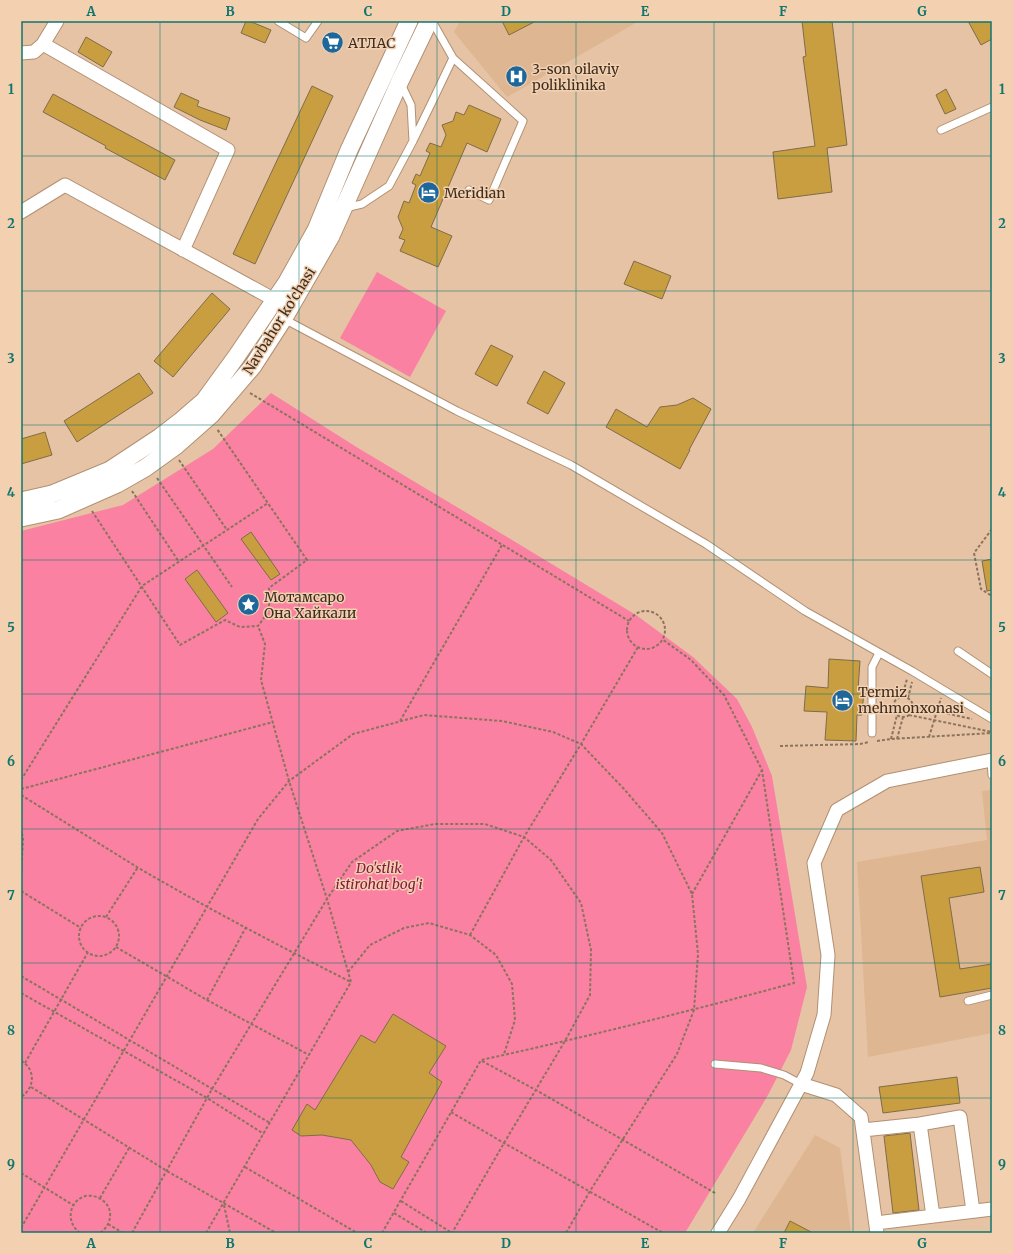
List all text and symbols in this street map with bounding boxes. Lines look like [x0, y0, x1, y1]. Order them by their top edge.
text: A [85, 3, 96, 20]
text: B [225, 3, 235, 20]
text: C [364, 3, 373, 20]
text: D [501, 3, 511, 20]
text: E [641, 3, 650, 20]
text: F [779, 3, 787, 20]
text: G [917, 3, 927, 20]
supermarket icon: АТЛАС [319, 30, 345, 56]
place label: АТЛАС [347, 34, 395, 52]
place label: 3-son oilaviy poliklinika [532, 60, 620, 94]
hospital icon: 3-son oilaviy poliklinika [503, 64, 529, 90]
text: 1 [8, 81, 14, 98]
text: 1 [999, 81, 1005, 98]
hotel icon: Meridian [416, 180, 442, 206]
place label: Meridian [444, 184, 506, 202]
text: 2 [7, 215, 15, 232]
text: 2 [998, 215, 1006, 232]
street label: Navbahor ko'chasi [239, 264, 319, 378]
text: 3 [7, 350, 15, 367]
text: 3 [998, 350, 1006, 367]
text: 4 [7, 484, 16, 501]
text: 4 [998, 484, 1007, 501]
place label: Мотамсаро Она Хайкали [264, 588, 357, 622]
place icon: Мотамсаро Она Хайкали [235, 592, 261, 618]
text: 5 [7, 619, 15, 636]
text: 5 [998, 619, 1006, 636]
place label: Termiz mehmonxonasi [858, 683, 964, 717]
hotel icon: Termiz mehmonxonasi [829, 687, 855, 713]
text: 6 [7, 753, 15, 770]
text: 6 [998, 753, 1006, 770]
park label: Do'stlik istirohat bog'i [335, 859, 423, 893]
text: 7 [7, 887, 15, 904]
text: 7 [998, 887, 1006, 904]
text: 8 [7, 1022, 15, 1039]
text: 8 [998, 1022, 1006, 1039]
text: 9 [7, 1156, 15, 1173]
text: 9 [998, 1156, 1006, 1173]
text: A [85, 1235, 96, 1252]
text: B [225, 1235, 235, 1252]
text: C [364, 1235, 373, 1252]
text: D [501, 1235, 511, 1252]
text: E [641, 1235, 650, 1252]
text: F [779, 1235, 787, 1252]
text: G [917, 1235, 927, 1252]

